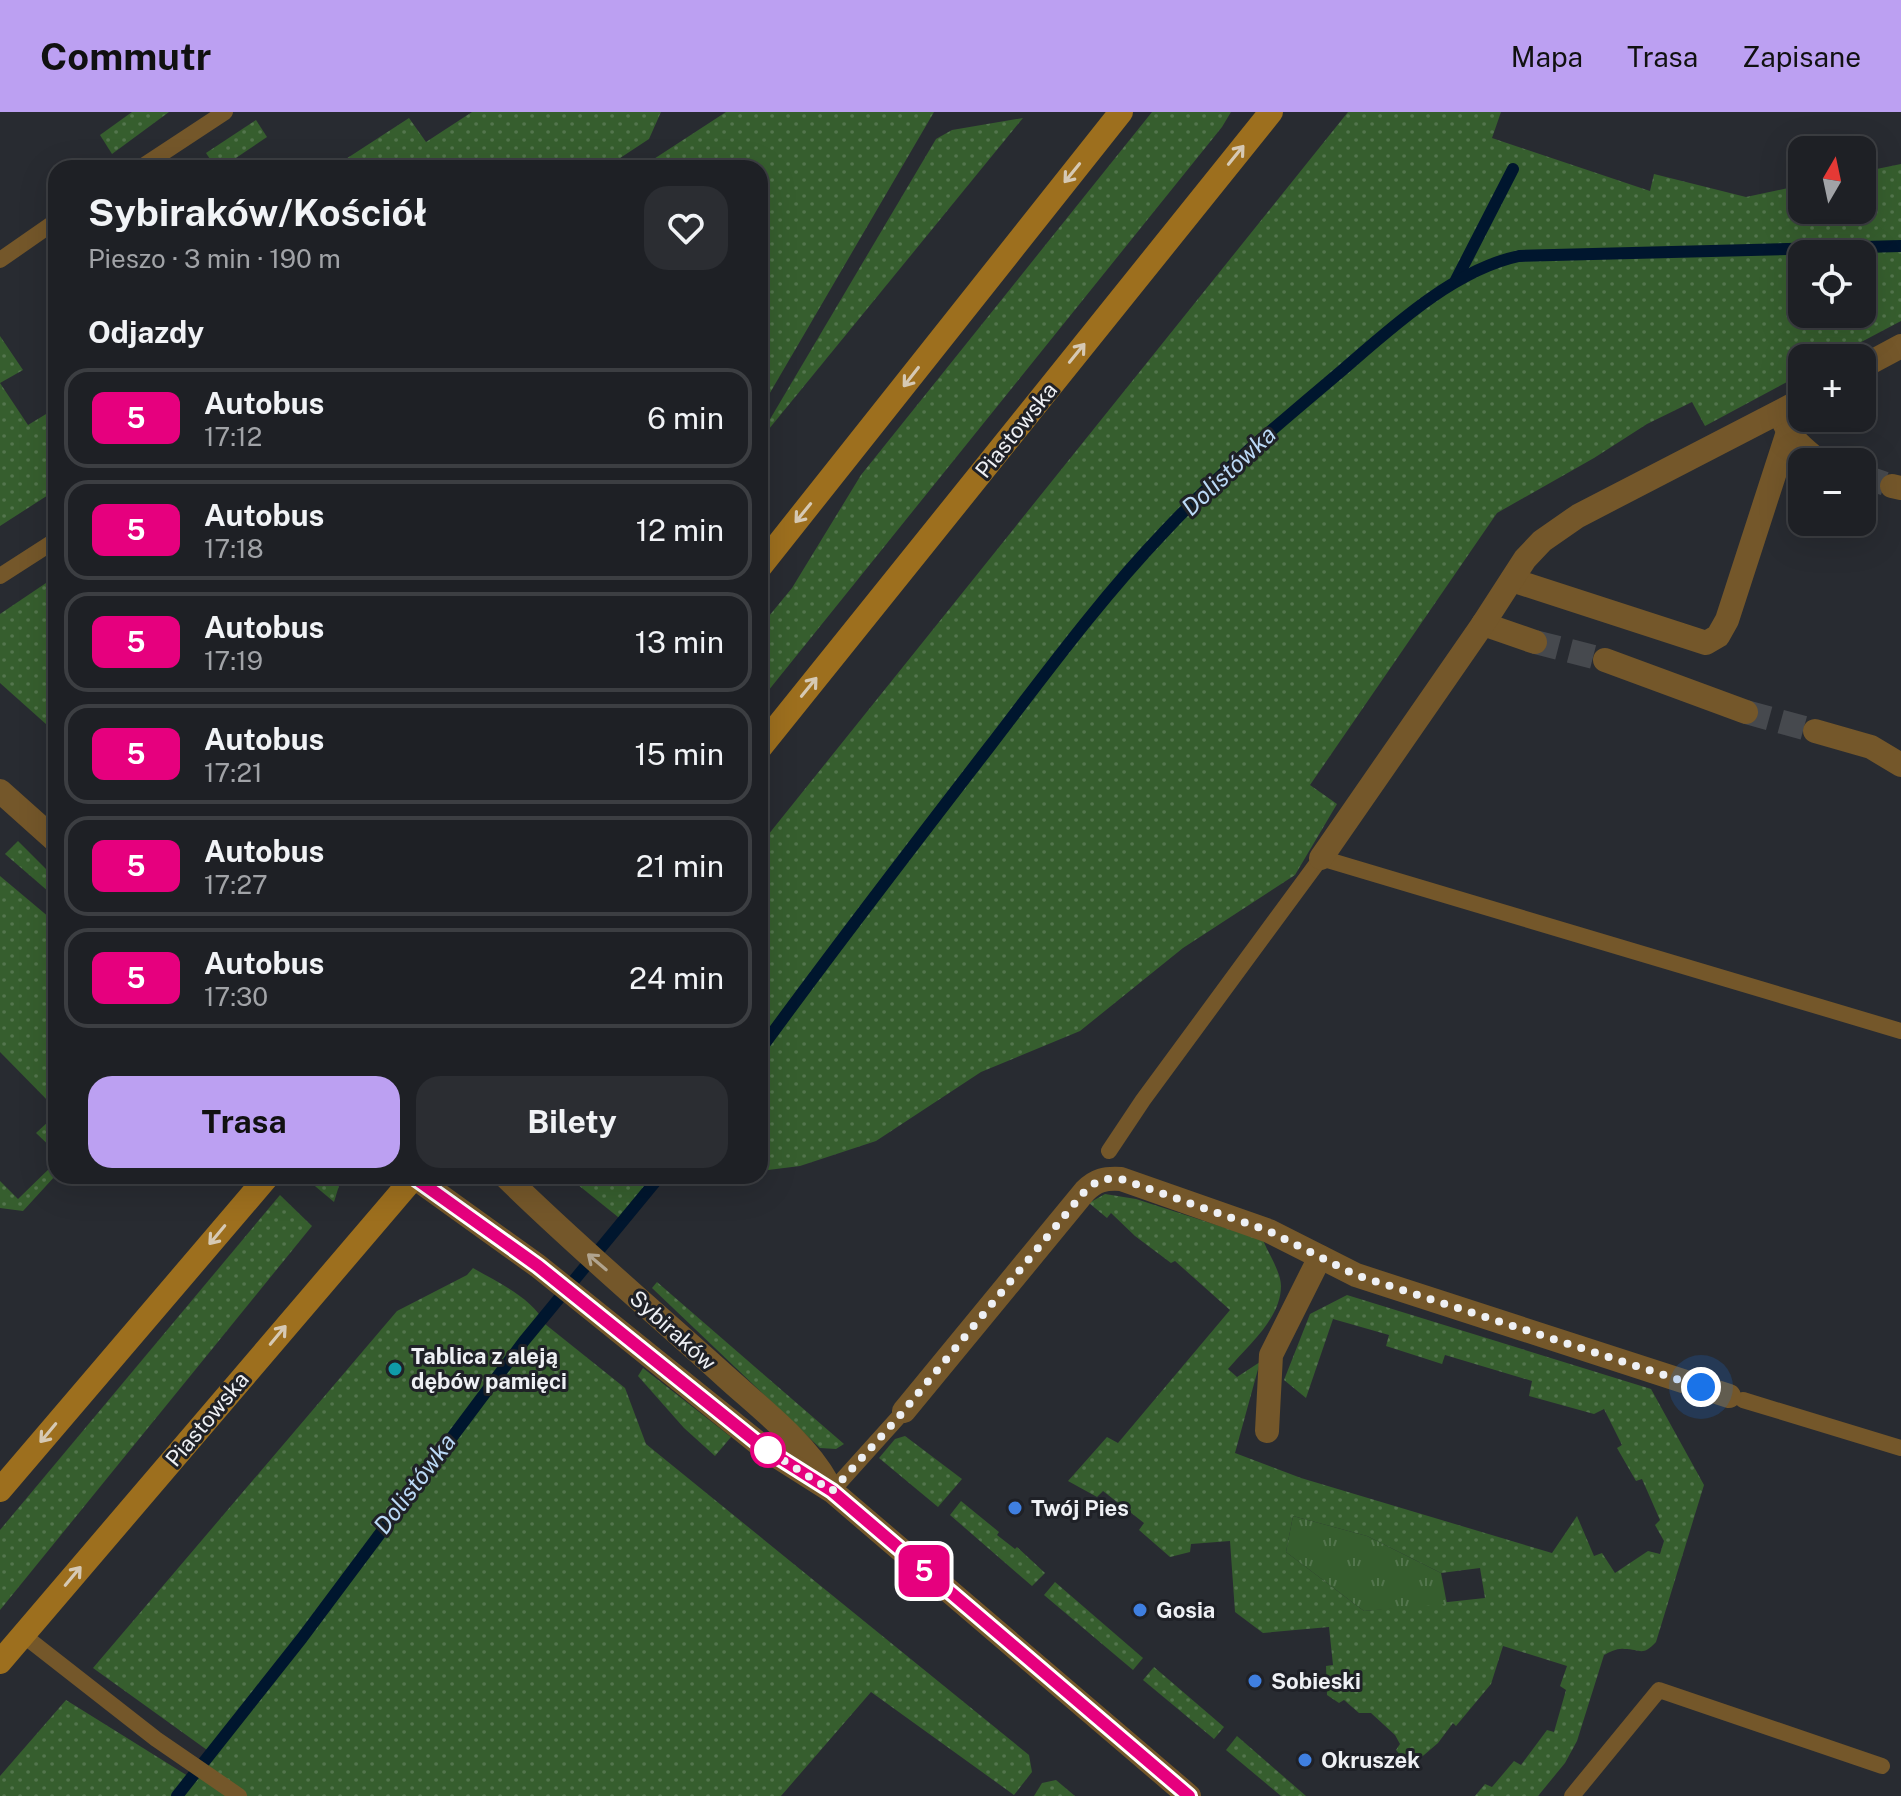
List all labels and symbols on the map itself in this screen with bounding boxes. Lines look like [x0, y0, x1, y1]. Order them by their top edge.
north arrow [1788, 136, 1876, 224]
one-way arrow [1228, 145, 1245, 166]
one-way arrow [1064, 162, 1081, 183]
one-way arrow [1068, 343, 1086, 364]
one-way arrow [902, 366, 920, 387]
street label: Piastowska [970, 377, 1062, 483]
water label: Dolistówka [1176, 420, 1281, 521]
one-way arrow [794, 502, 812, 523]
one-way arrow [800, 677, 818, 698]
one-way arrow [208, 1225, 226, 1245]
one-way arrow [587, 1253, 608, 1271]
street label: Sybiraków [625, 1285, 721, 1375]
one-way arrow [269, 1326, 287, 1346]
place label: Tablica z aleją dębów pamięci [411, 1343, 567, 1394]
marker: Tablica z aleją dębów pamięci [386, 1360, 404, 1378]
street label: Piastowska [160, 1367, 254, 1471]
your location [1681, 1367, 1721, 1407]
one-way arrow [39, 1422, 57, 1443]
water label: Dolistówka [367, 1428, 461, 1539]
unlabelled marker [751, 1433, 785, 1467]
place label: Twój Pies [1031, 1495, 1129, 1521]
marker: Twój Pies [1006, 1499, 1024, 1517]
line badge: 5 [898, 1545, 950, 1597]
one-way arrow [64, 1566, 82, 1586]
place label: Gosia [1156, 1597, 1215, 1623]
marker: Gosia [1131, 1601, 1149, 1619]
place label: Sobieski [1271, 1668, 1361, 1694]
marker: Sobieski [1246, 1672, 1264, 1690]
place label: Okruszek [1321, 1747, 1420, 1773]
marker: Okruszek [1296, 1751, 1314, 1769]

